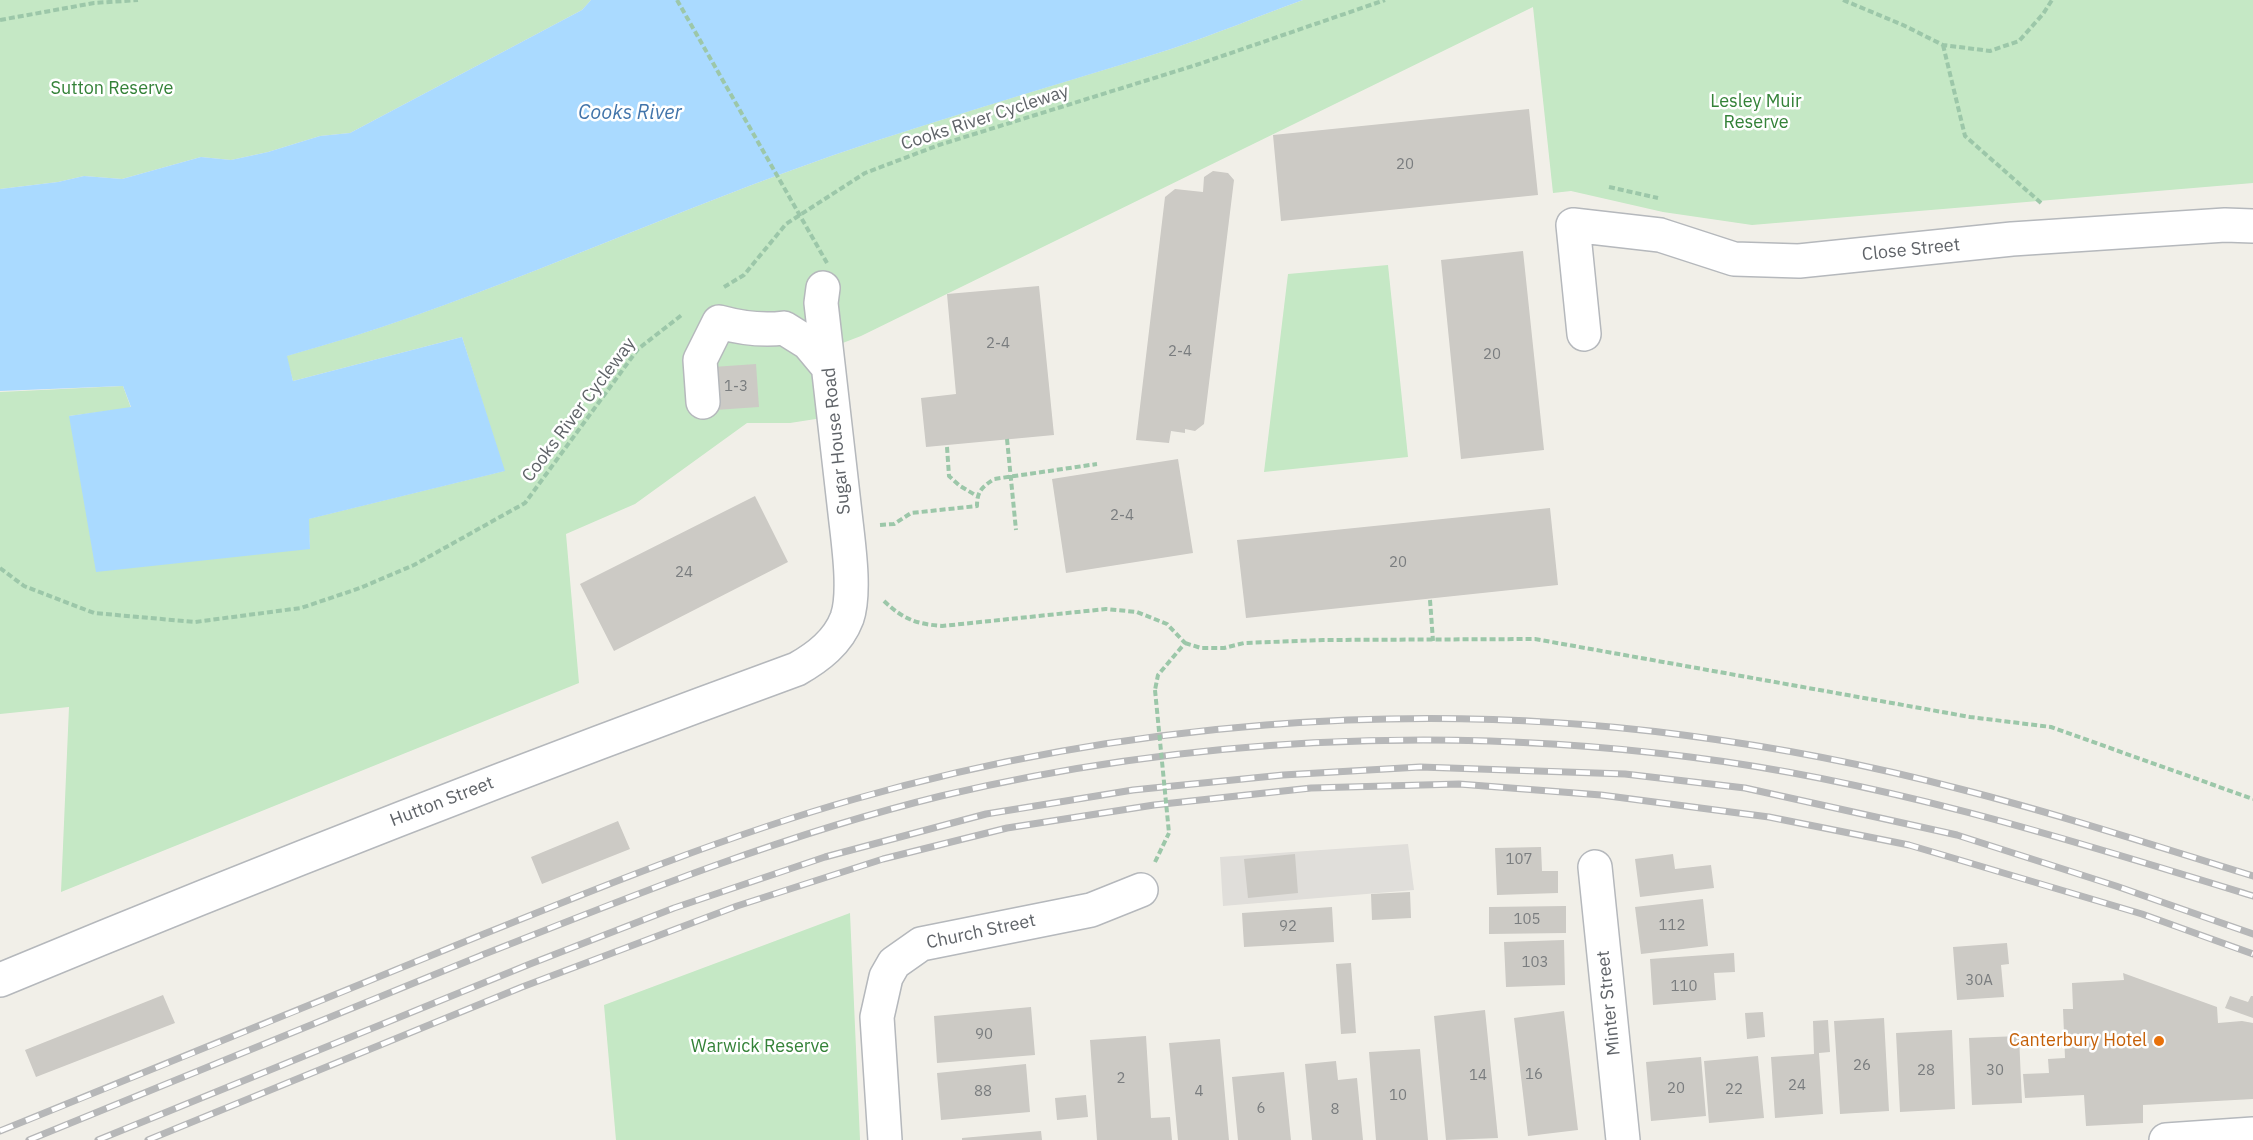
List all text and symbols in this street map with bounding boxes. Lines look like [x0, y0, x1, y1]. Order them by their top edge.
park label: Sutton Reserve [51, 78, 173, 100]
street label: Cooks River Cycleway [898, 81, 1072, 155]
park label: Lesley Muir Reserve [1710, 91, 1802, 134]
water label: Cooks River [578, 101, 682, 125]
house number: 20 [1396, 156, 1414, 174]
street label: Close Street [1861, 234, 1961, 266]
street label: Cooks River Cycleway [518, 334, 640, 486]
house number: 2-4 [986, 335, 1010, 353]
house number: 2-4 [1168, 343, 1192, 361]
house number: 20 [1483, 346, 1501, 364]
street label: Sugar House Road [819, 366, 855, 516]
house number: 1-3 [724, 378, 748, 396]
house number: 2-4 [1110, 507, 1134, 525]
house number: 20 [1389, 554, 1407, 572]
house number: 24 [675, 564, 693, 582]
street label: Hutton Street [387, 772, 497, 832]
house number: 107 [1506, 851, 1532, 869]
street label: Church Street [924, 910, 1038, 954]
house number: 105 [1514, 911, 1540, 929]
house number: 112 [1659, 917, 1685, 935]
house number: 92 [1279, 918, 1297, 936]
street label: Minter Street [1593, 949, 1625, 1057]
house number: 103 [1522, 954, 1548, 972]
house number: 30A [1965, 972, 1993, 990]
house number: 110 [1671, 978, 1697, 996]
house number: 90 [975, 1026, 993, 1044]
place label: Canterbury Hotel [2009, 1030, 2147, 1052]
marker: Canterbury Hotel [2152, 1034, 2166, 1048]
park label: Warwick Reserve [691, 1036, 829, 1058]
house number: 26 [1853, 1057, 1871, 1075]
house number: 28 [1917, 1062, 1935, 1080]
house number: 30 [1986, 1062, 2004, 1080]
house number: 16 [1525, 1066, 1543, 1084]
house number: 14 [1469, 1067, 1487, 1085]
house number: 2 [1117, 1070, 1125, 1088]
house number: 24 [1788, 1077, 1806, 1095]
house number: 20 [1667, 1080, 1685, 1098]
house number: 22 [1725, 1081, 1743, 1099]
house number: 88 [974, 1083, 992, 1101]
house number: 4 [1195, 1083, 1203, 1101]
house number: 10 [1389, 1087, 1407, 1105]
house number: 6 [1257, 1100, 1265, 1118]
house number: 8 [1331, 1101, 1339, 1119]

